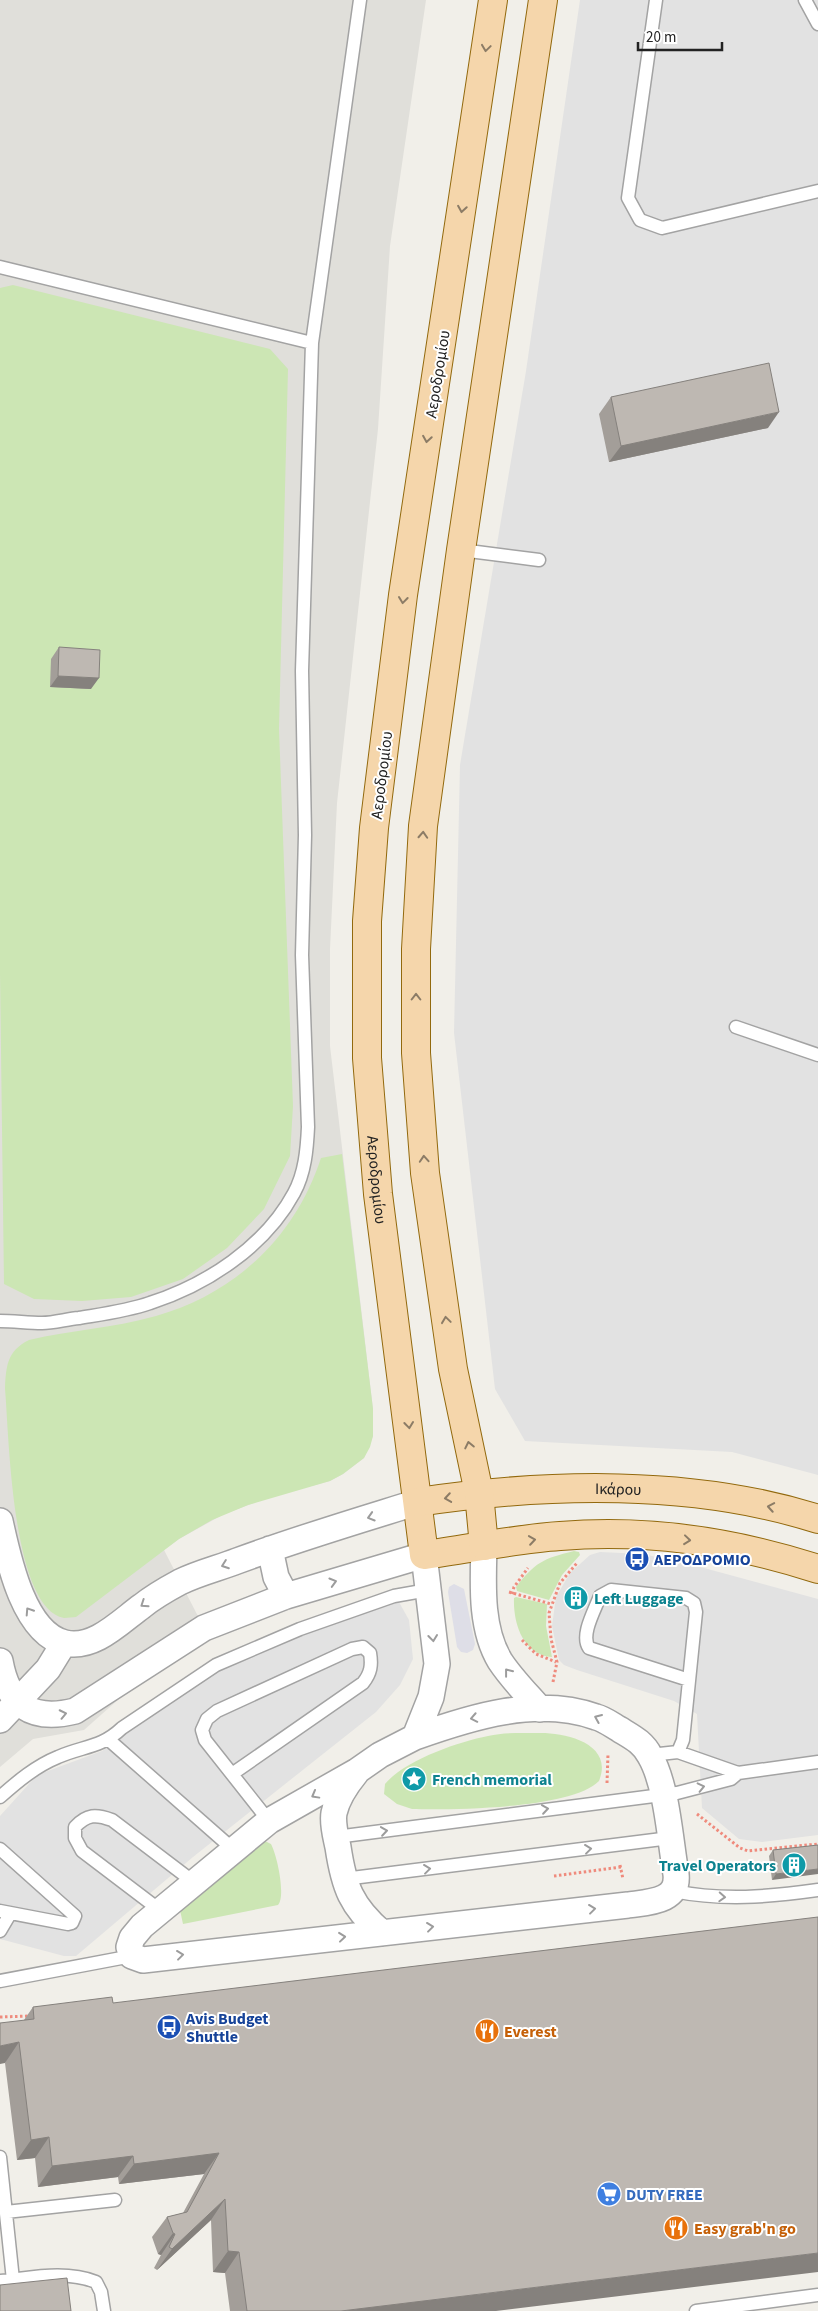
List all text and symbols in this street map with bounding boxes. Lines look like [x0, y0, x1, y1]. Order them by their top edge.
scale bar [638, 20, 722, 52]
text: 20 m [646, 27, 676, 48]
one-way arrow [481, 45, 492, 53]
one-way arrow [457, 205, 468, 213]
street label: Αεροδρομίου [420, 329, 456, 420]
one-way arrow [422, 435, 433, 443]
one-way arrow [398, 596, 409, 604]
street label: Αεροδρομίου [366, 730, 398, 820]
one-way arrow [417, 830, 428, 838]
one-way arrow [411, 993, 421, 1000]
street label: Αεροδρομίου [361, 1135, 392, 1225]
one-way arrow [419, 1155, 430, 1163]
one-way arrow [441, 1316, 451, 1325]
one-way arrow [403, 1421, 414, 1429]
one-way arrow [464, 1441, 474, 1450]
street label: Ικάρου [595, 1478, 642, 1501]
one-way arrow [444, 1492, 453, 1502]
one-way arrow [766, 1502, 775, 1513]
one-way arrow [368, 1511, 376, 1521]
one-way arrow [684, 1534, 692, 1545]
one-way arrow [528, 1535, 536, 1545]
bus stop icon: ΑΕΡΟΔΡΟΜΙΟ [624, 1546, 650, 1572]
place label: ΑΕΡΟΔΡΟΜΙΟ [653, 1549, 751, 1571]
one-way arrow [221, 1559, 230, 1569]
one-way arrow [329, 1577, 337, 1587]
building icon: Left Luggage [563, 1585, 589, 1611]
place label: Left Luggage [594, 1588, 683, 1610]
one-way arrow [141, 1598, 150, 1608]
one-way arrow [26, 1607, 35, 1616]
one-way arrow [427, 1634, 438, 1642]
one-way arrow [506, 1669, 514, 1678]
one-way arrow [58, 1709, 67, 1720]
one-way arrow [470, 1712, 479, 1723]
one-way arrow [594, 1714, 603, 1725]
place icon: French memorial [401, 1766, 427, 1792]
place label: French memorial [432, 1769, 552, 1791]
one-way arrow [697, 1782, 706, 1793]
one-way arrow [311, 1789, 320, 1799]
one-way arrow [541, 1804, 549, 1815]
one-way arrow [380, 1826, 388, 1837]
one-way arrow [584, 1844, 592, 1855]
building icon: Travel Operators [781, 1852, 807, 1878]
place label: Travel Operators [659, 1855, 776, 1877]
one-way arrow [423, 1864, 431, 1875]
one-way arrow [718, 1891, 726, 1902]
one-way arrow [588, 1904, 596, 1915]
one-way arrow [426, 1922, 434, 1933]
one-way arrow [338, 1932, 346, 1943]
one-way arrow [176, 1950, 184, 1961]
place label: Avis Budget Shuttle [185, 2008, 268, 2048]
bus stop icon: Avis Budget Shuttle [156, 2014, 182, 2040]
restaurant icon: Everest [474, 2018, 500, 2044]
place label: Everest [504, 2021, 557, 2043]
supermarket icon: DUTY FREE [596, 2181, 622, 2207]
place label: DUTY FREE [626, 2184, 703, 2206]
restaurant icon: Easy grab'n go [663, 2215, 689, 2241]
place label: Easy grab'n go [694, 2218, 796, 2240]

